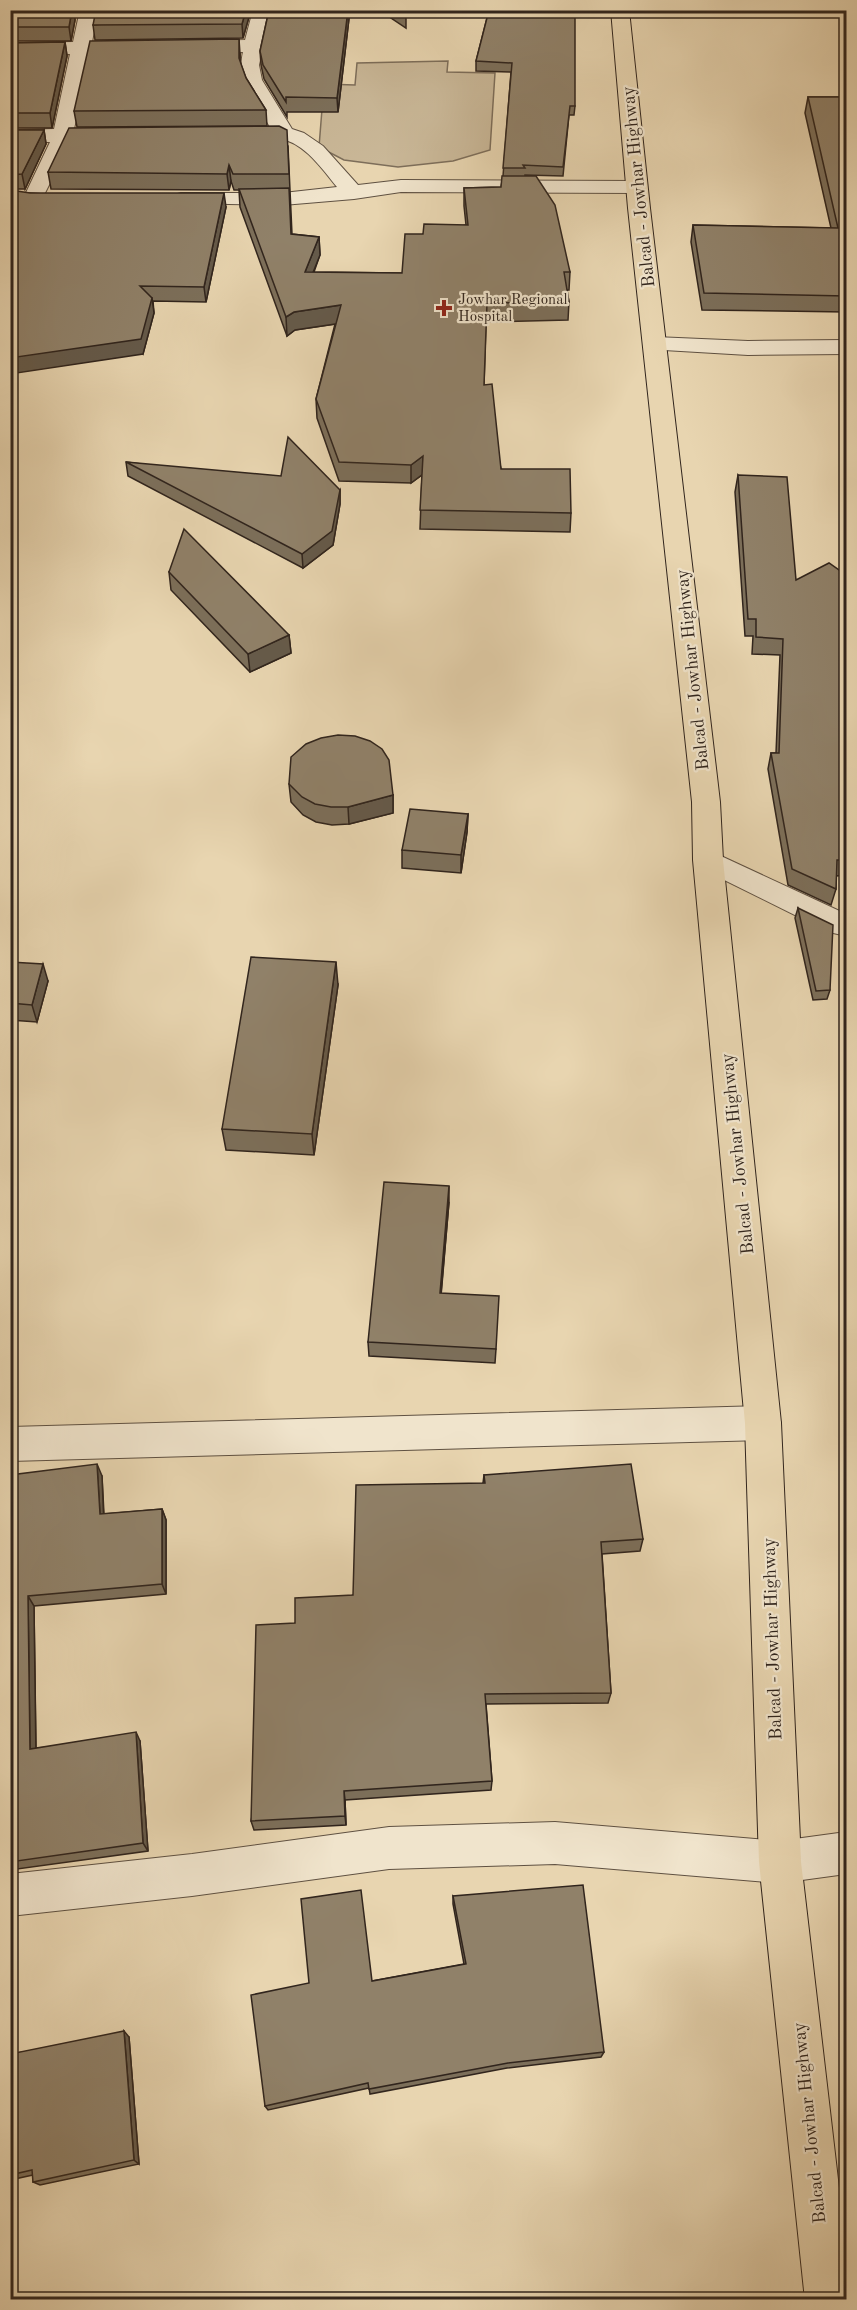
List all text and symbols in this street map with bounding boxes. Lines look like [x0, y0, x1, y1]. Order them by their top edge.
street label: Balcad - Jowhar Highway [619, 85, 659, 289]
place label: Jowhar Regional Hospital [458, 293, 568, 325]
marker: Jowhar Regional Hospital [435, 299, 453, 317]
street label: Balcad - Jowhar Highway [673, 568, 713, 772]
street label: Balcad - Jowhar Highway [718, 1052, 758, 1256]
street label: Balcad - Jowhar Highway [760, 1537, 786, 1741]
street label: Balcad - Jowhar Highway [790, 2021, 830, 2225]

